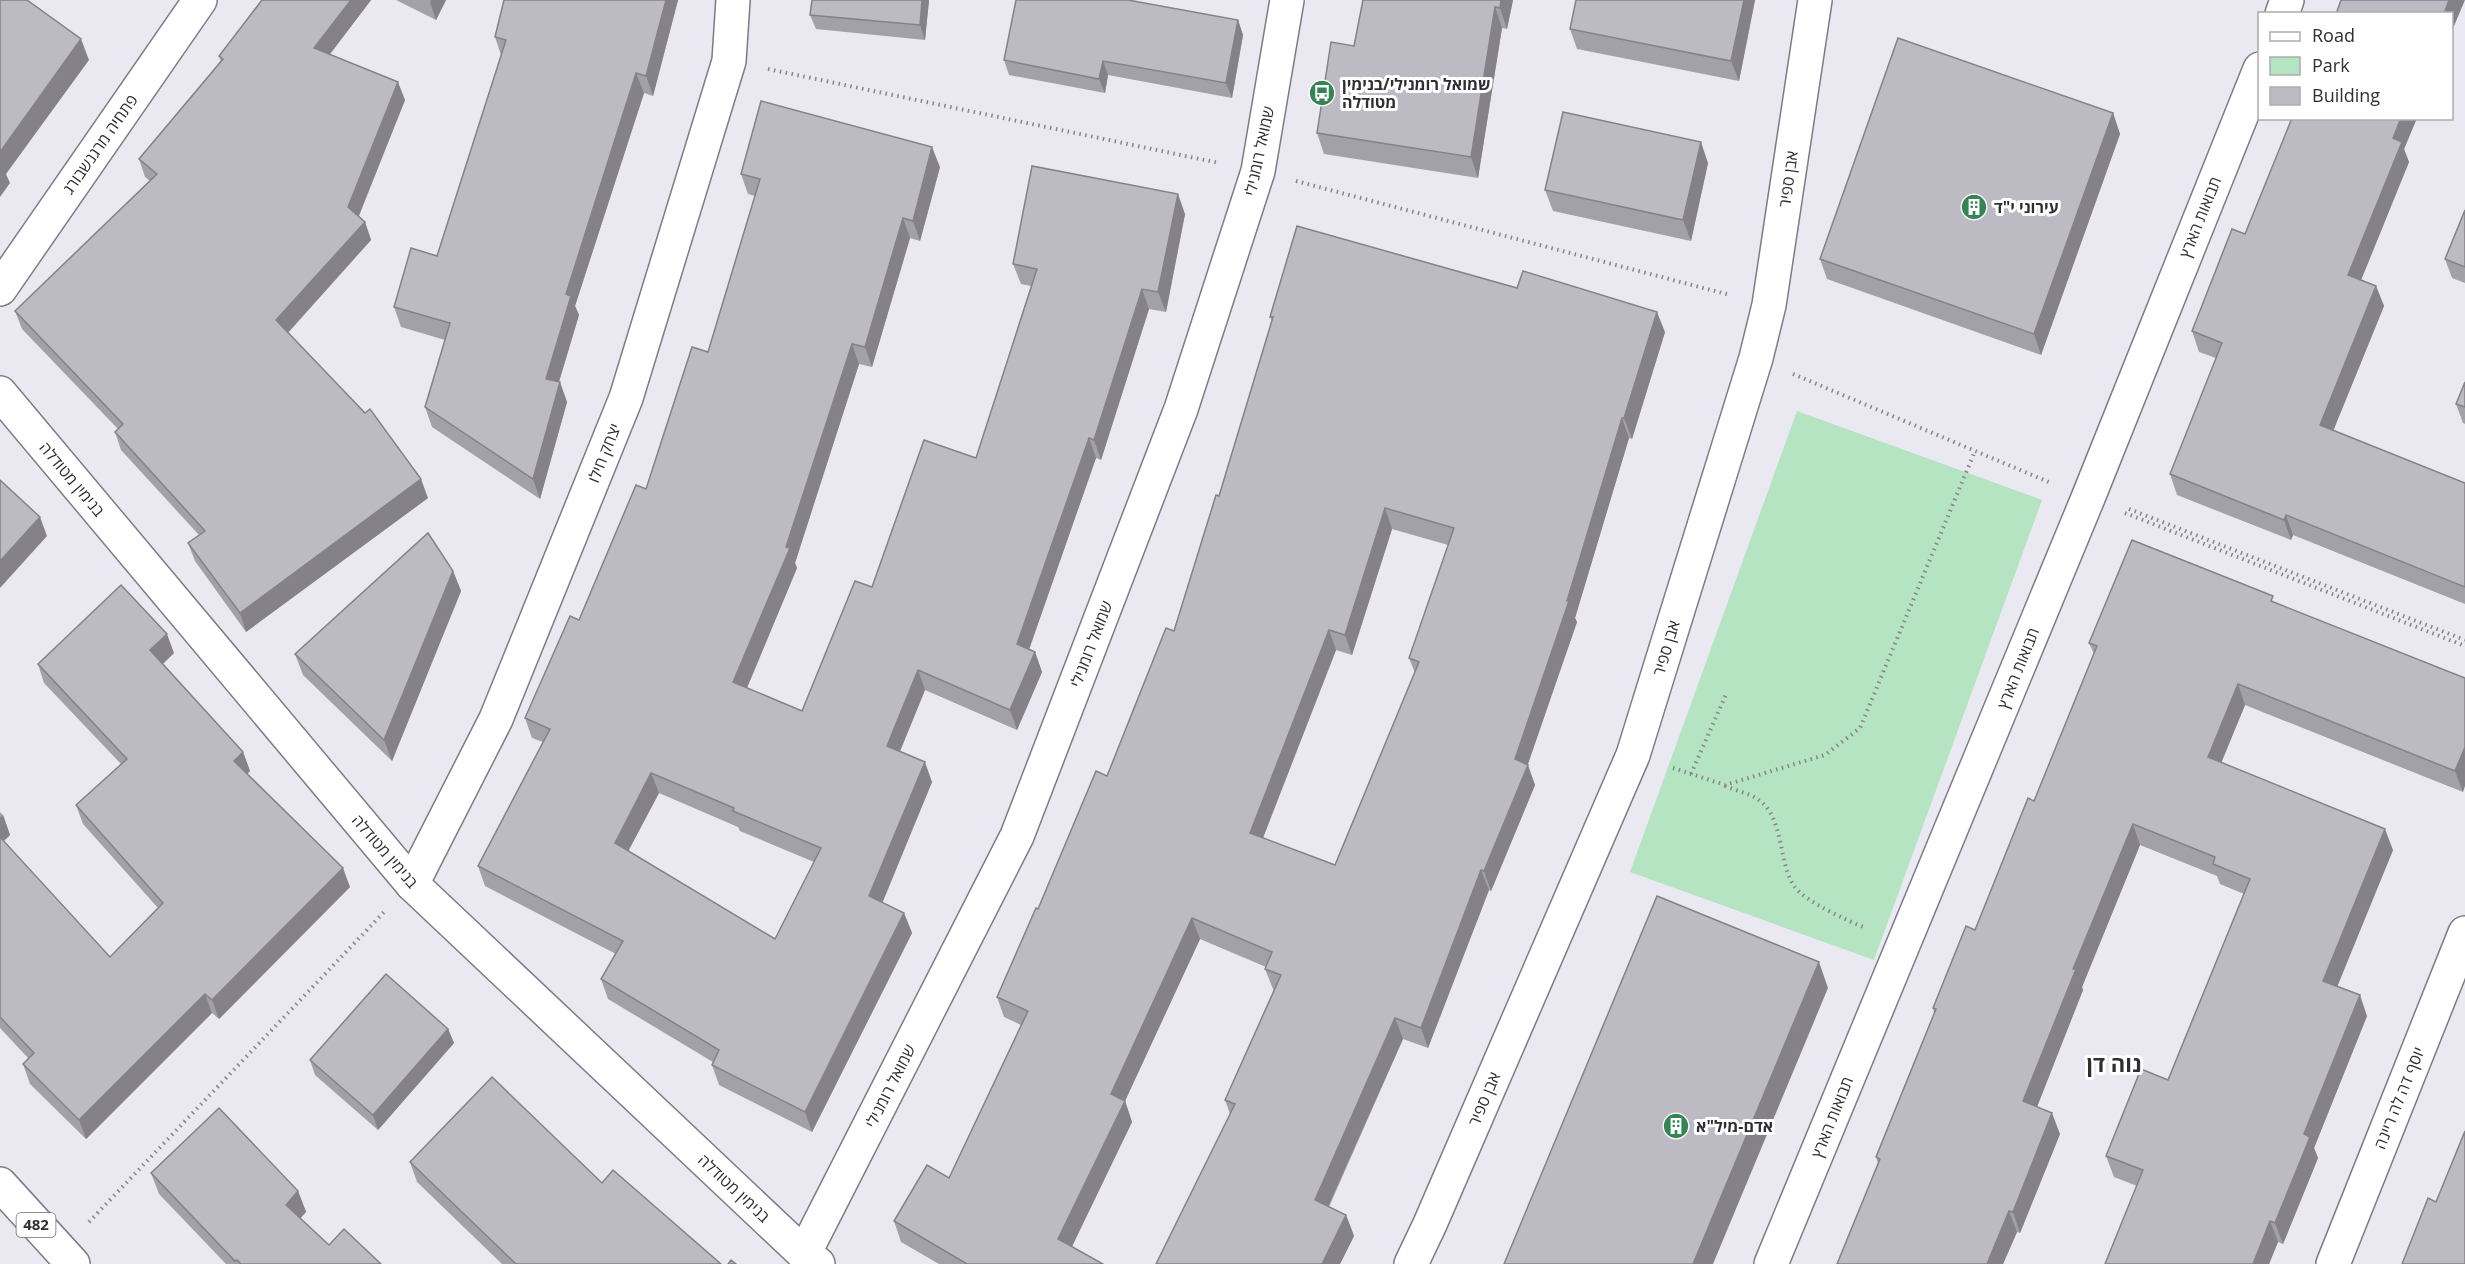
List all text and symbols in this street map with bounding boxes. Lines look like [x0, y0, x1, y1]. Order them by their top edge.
legend [2258, 12, 2453, 120]
text: Road [2312, 23, 2355, 47]
text: Park [2312, 53, 2350, 77]
place label: שמואל רומנילי/בנימין מטודלה [1342, 73, 1491, 113]
bus stop icon: שמואל רומנילי/בנימין מטודלה [1307, 78, 1337, 108]
text: Building [2312, 83, 2380, 107]
street label: פתחיה מרגנשבורג [57, 90, 143, 198]
street label: שמואל רומנילי [1239, 104, 1279, 198]
street label: אבן ספיר [1773, 149, 1803, 209]
street label: תבואות הארץ [2174, 173, 2226, 261]
building icon: עירוני י"ד [1959, 192, 1989, 222]
place label: עירוני י"ד [1994, 196, 2059, 218]
street label: יצחק חילו [582, 420, 626, 486]
street label: בנימין מטודלה [34, 437, 110, 521]
street label: שמואל רומנילי [1064, 598, 1118, 690]
street label: אבן ספיר [1647, 618, 1685, 678]
street label: תבואות הארץ [1992, 624, 2044, 712]
street label: בנימין מטודלה [347, 809, 424, 893]
street label: שמואל רומנילי [860, 1041, 920, 1131]
street label: יוסף דה לה ריינה [2369, 1044, 2429, 1152]
district label: נוה דן [2087, 1048, 2141, 1078]
street label: אבן ספיר [1463, 1069, 1505, 1129]
street label: תבואות הארץ [1806, 1073, 1858, 1161]
building icon: אדם-מיל"א [1661, 1111, 1691, 1141]
place label: אדם-מיל"א [1696, 1115, 1773, 1137]
street label: בנימין מטודלה [693, 1149, 775, 1227]
road number: 482 [16, 1213, 56, 1237]

